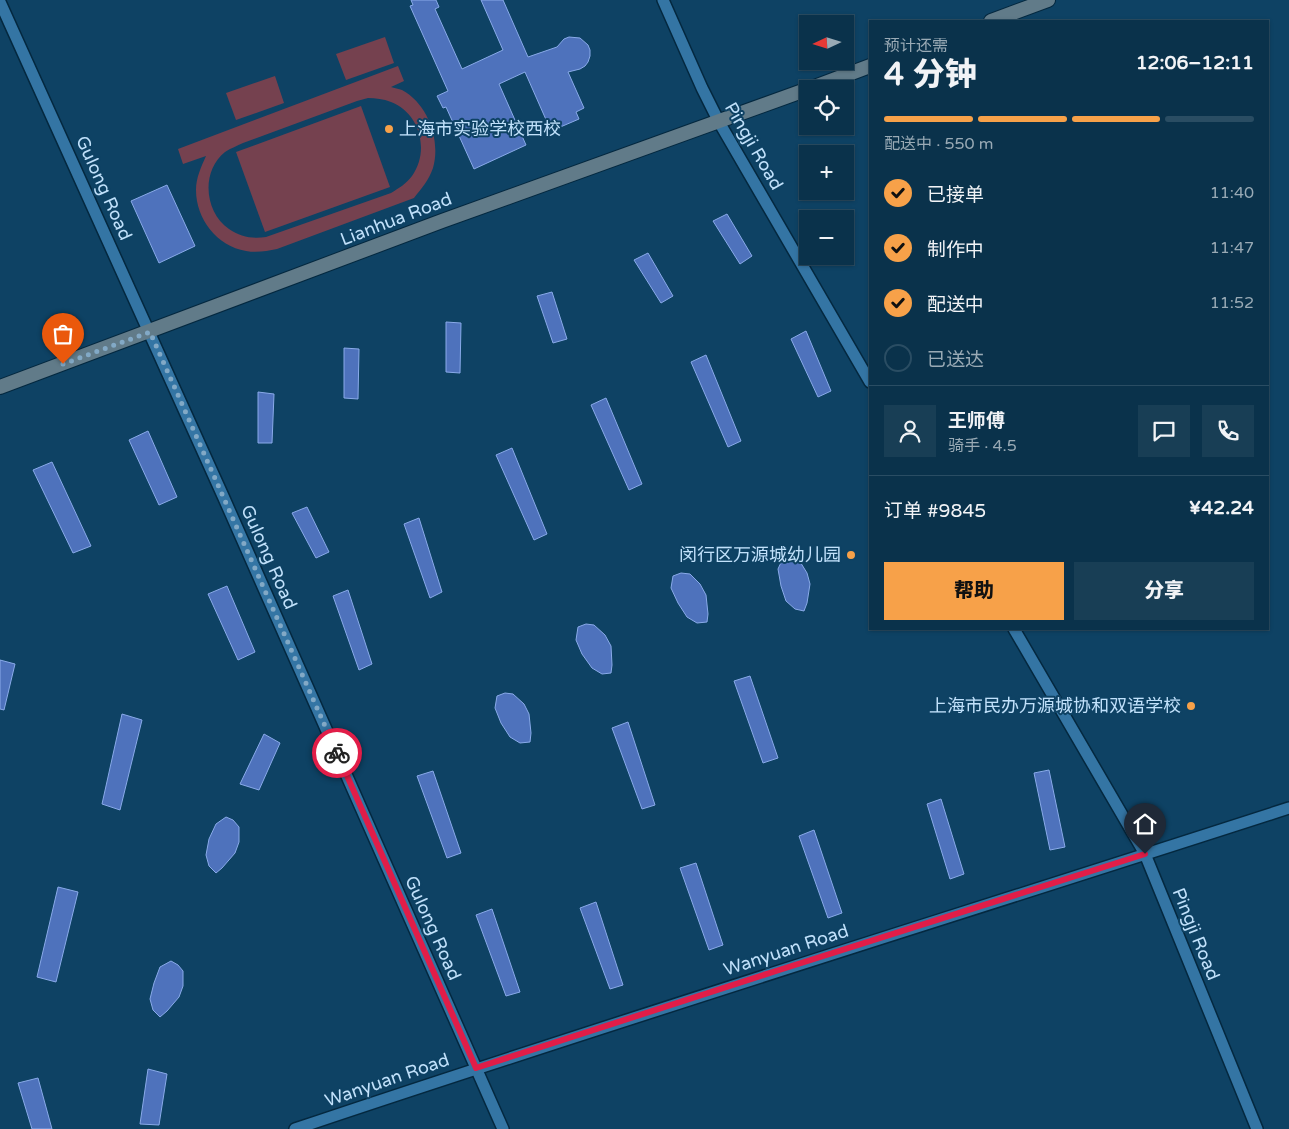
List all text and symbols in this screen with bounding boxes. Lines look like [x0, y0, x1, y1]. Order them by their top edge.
north arrow [799, 15, 854, 70]
map controls [799, 15, 854, 265]
text: 预计还需 [884, 36, 948, 56]
text: 12:06–12:11 [1136, 52, 1254, 74]
text: 4 分钟 [884, 56, 976, 94]
button: locate [799, 80, 854, 135]
street label: Pingji Road [720, 98, 788, 194]
place label: 上海市实验学校西校 [399, 118, 561, 140]
marker: 上海市实验学校西校 [383, 123, 395, 135]
street label: Gulong Road [71, 132, 137, 244]
text: 配送中 · 550 m [884, 134, 993, 154]
button: + [799, 145, 854, 200]
icon: check [884, 179, 912, 207]
text: 11:40 [1210, 183, 1254, 203]
text: 已接单 [927, 184, 984, 206]
street label: Lianhua Road [337, 188, 455, 250]
button: − [799, 210, 854, 265]
icon: check [884, 234, 912, 262]
text: 11:47 [1210, 238, 1254, 258]
text: 制作中 [927, 239, 984, 261]
icon: check [884, 289, 912, 317]
text: 11:52 [1210, 293, 1254, 313]
text: 配送中 [927, 294, 984, 316]
pin [42, 313, 84, 364]
icon: bag [49, 320, 77, 348]
text: 已送达 [927, 349, 984, 371]
button: person [884, 405, 936, 457]
button: chat [1138, 405, 1190, 457]
button: phone [1202, 405, 1254, 457]
text: 王师傅 [948, 410, 1005, 432]
text: 骑手 · 4.5 [948, 436, 1017, 456]
text: ¥42.24 [1189, 497, 1254, 519]
text: 订单 #9845 [884, 500, 986, 522]
street label: Gulong Road [236, 501, 302, 613]
place label: 闵行区万源城幼儿园 [679, 544, 841, 566]
marker: 闵行区万源城幼儿园 [845, 549, 857, 561]
button: 帮助 [884, 562, 1064, 620]
button: 分享 [1074, 562, 1254, 620]
place label: 上海市民办万源城协和双语学校 [929, 695, 1181, 717]
marker: 上海市民办万源城协和双语学校 [1185, 700, 1197, 712]
courier [312, 728, 362, 778]
icon: bike [323, 739, 351, 767]
pin [1124, 803, 1166, 854]
icon: home [1131, 810, 1159, 838]
street label: Gulong Road [400, 872, 466, 984]
street label: Pingji Road [1167, 885, 1225, 983]
street label: Wanyuan Road [721, 919, 851, 981]
street label: Wanyuan Road [322, 1048, 452, 1112]

